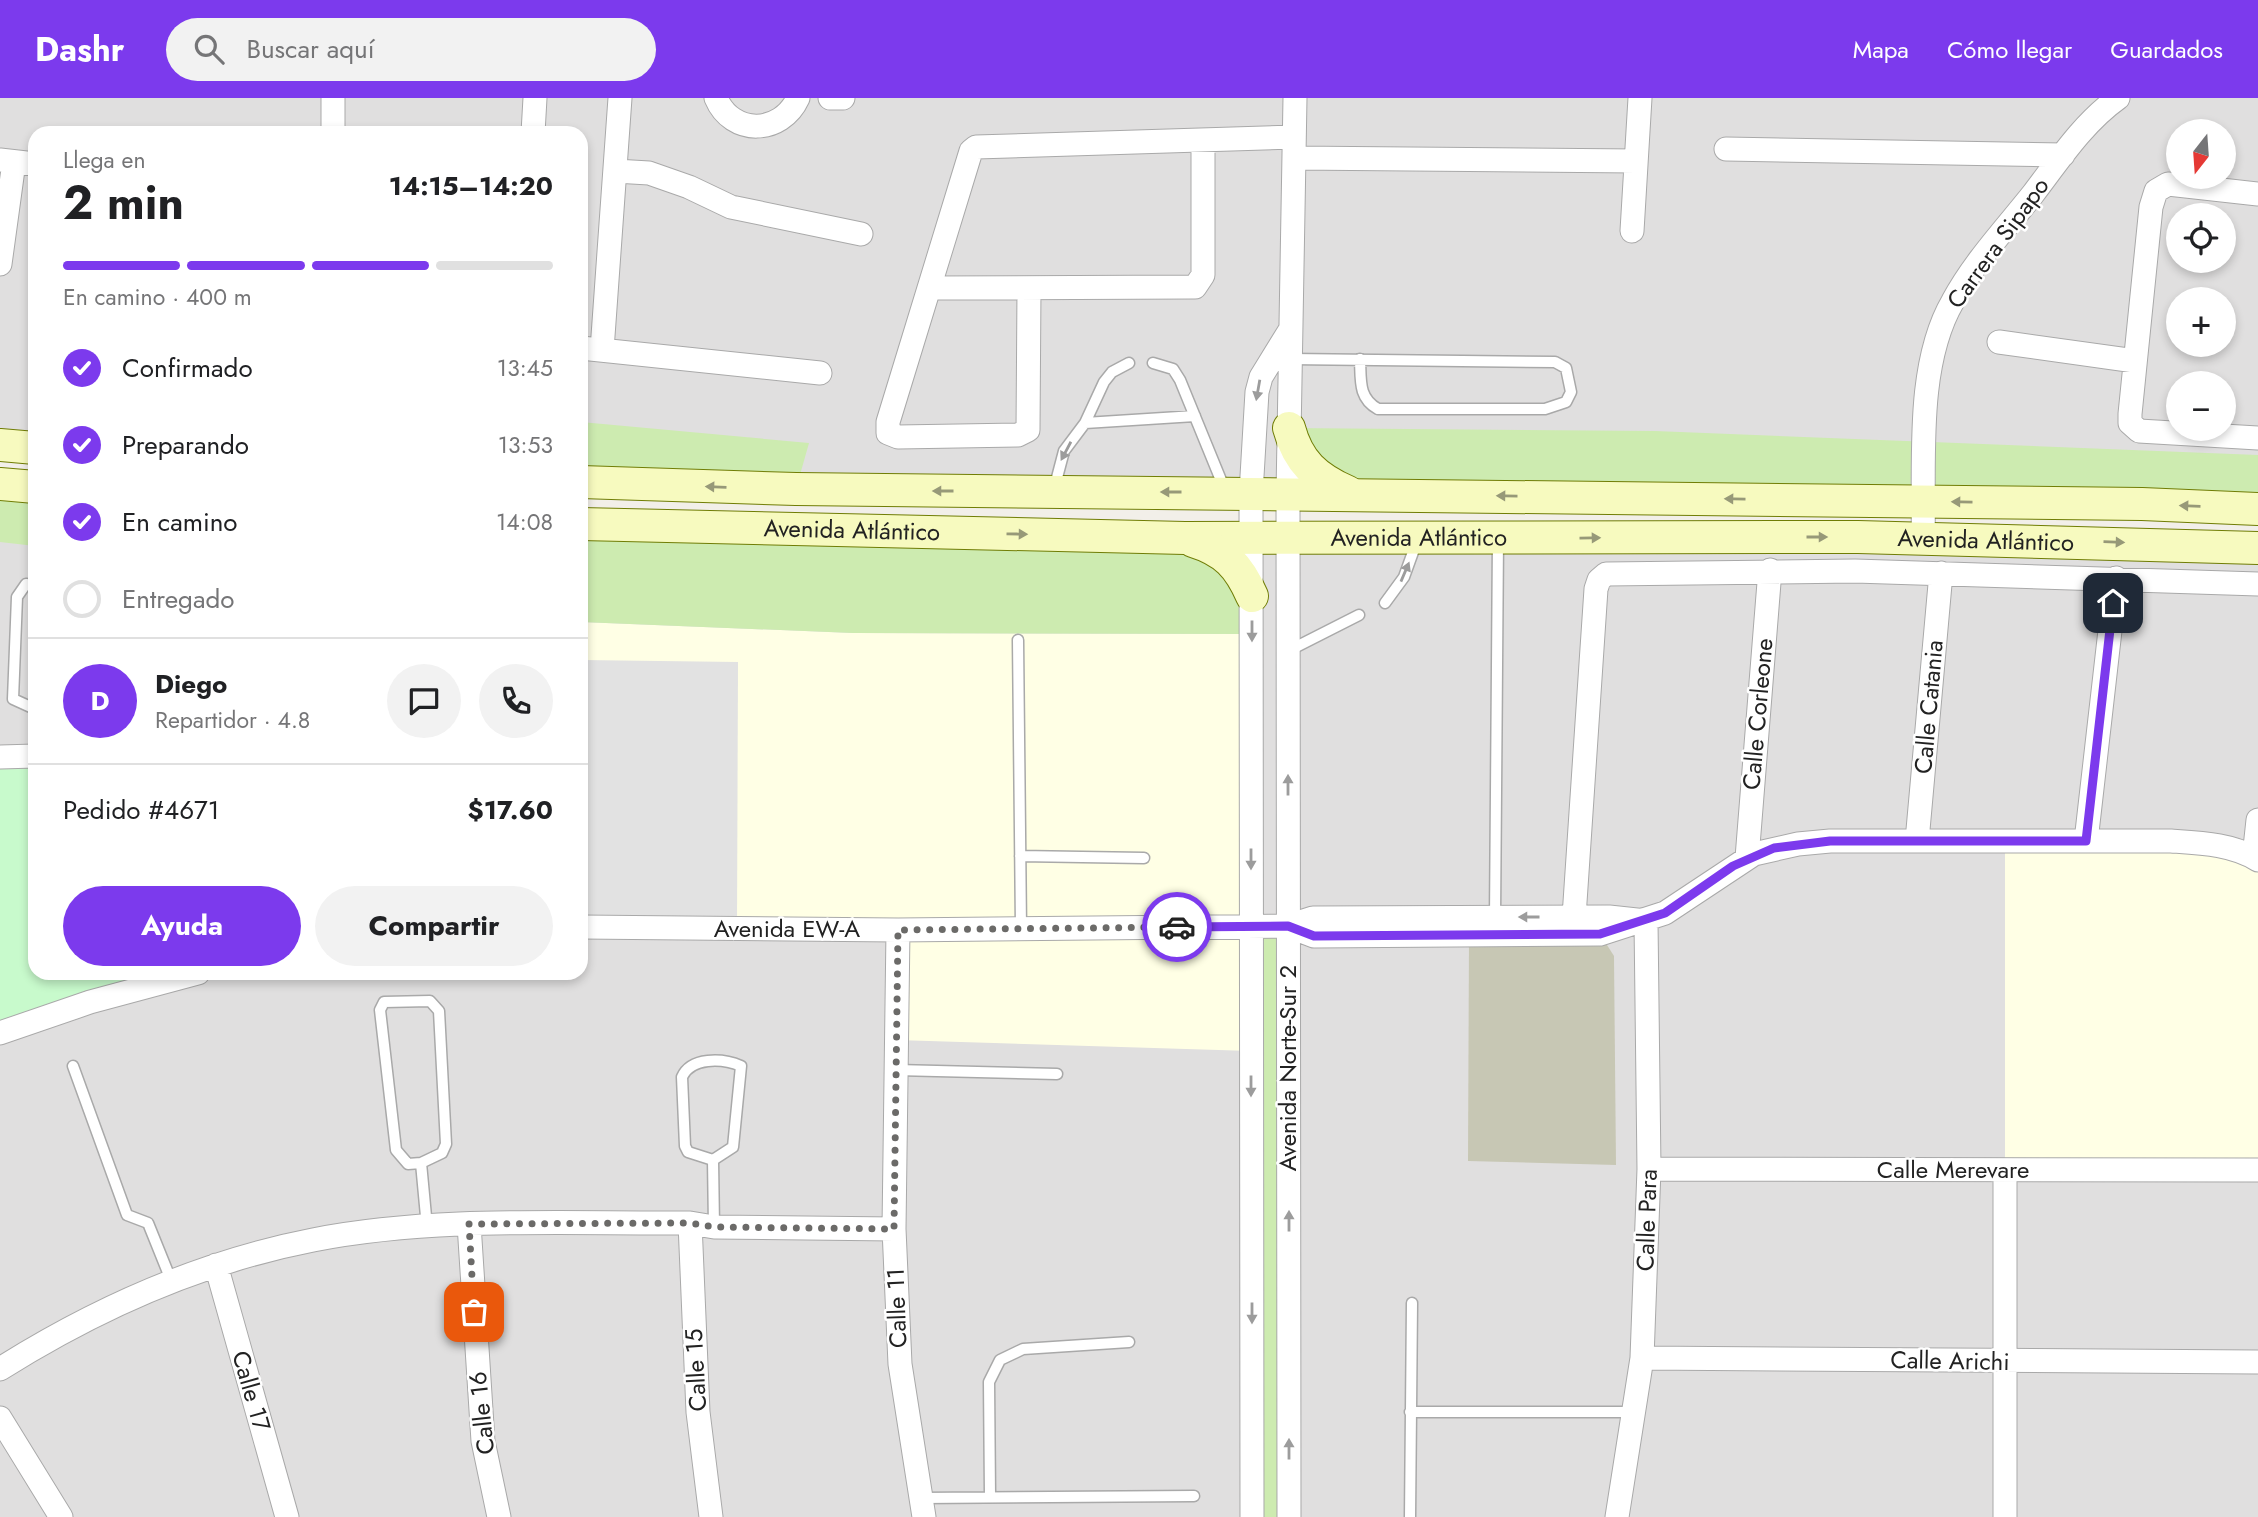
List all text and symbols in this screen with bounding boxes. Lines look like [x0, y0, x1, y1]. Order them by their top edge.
search box [166, 18, 656, 81]
text: Dashr [35, 26, 124, 73]
icon: search [190, 30, 228, 68]
text: Buscar aquí [246, 30, 374, 68]
text: Mapa [1853, 32, 1909, 67]
text: Cómo llegar [1947, 32, 2072, 67]
text: Guardados [2110, 32, 2223, 67]
north arrow [2166, 119, 2236, 189]
map controls [2166, 119, 2236, 441]
text: Llega en [63, 143, 145, 177]
text: 14:15–14:20 [389, 167, 553, 205]
text: 2 min [63, 170, 184, 236]
street label: Carrera Sipapo [1938, 170, 2057, 316]
button: locate [2166, 203, 2236, 273]
text: En camino · 400 m [63, 280, 252, 314]
button: + [2166, 287, 2236, 357]
icon: check [63, 349, 101, 387]
text: Confirmado [122, 349, 253, 387]
text: 13:45 [497, 351, 553, 385]
button: − [2166, 371, 2236, 441]
one-way arrow [1252, 379, 1263, 401]
icon: check [63, 426, 101, 464]
text: Preparando [122, 426, 249, 464]
text: 13:53 [498, 428, 553, 462]
one-way arrow [1061, 442, 1073, 462]
one-way arrow [704, 481, 726, 492]
one-way arrow [932, 485, 954, 496]
one-way arrow [1159, 486, 1181, 498]
one-way arrow [1496, 490, 1518, 502]
one-way arrow [1724, 493, 1746, 505]
one-way arrow [1951, 496, 1973, 508]
one-way arrow [2179, 501, 2201, 512]
icon: check [63, 503, 101, 541]
text: En camino [122, 503, 238, 541]
text: 14:08 [496, 505, 553, 539]
street label: Avenida Atlántico [763, 510, 941, 549]
street label: Avenida Atlántico [1331, 520, 1507, 555]
street label: Avenida Atlántico [1897, 520, 2075, 560]
one-way arrow [1006, 529, 1028, 540]
one-way arrow [1806, 531, 1828, 543]
one-way arrow [1579, 532, 1601, 544]
one-way arrow [2103, 537, 2125, 548]
one-way arrow [1400, 562, 1411, 583]
pin [2083, 573, 2143, 633]
text: Entregado [122, 580, 234, 618]
icon: home [2094, 584, 2132, 622]
one-way arrow [1246, 620, 1258, 642]
street label: Calle Corleone [1733, 637, 1782, 791]
street label: Calle Catania [1905, 639, 1952, 775]
button: chat [387, 664, 461, 738]
button: phone [479, 664, 553, 738]
text: Diego [155, 665, 227, 703]
text: D [90, 682, 110, 720]
text: Repartidor · 4.8 [155, 703, 310, 737]
one-way arrow [1282, 773, 1294, 795]
text: Pedido #4671 [63, 791, 219, 829]
text: $17.60 [468, 791, 553, 829]
one-way arrow [1245, 848, 1257, 870]
button: Ayuda [63, 886, 301, 966]
button: Compartir [315, 886, 553, 966]
courier [1142, 892, 1212, 962]
icon: car [1158, 908, 1196, 946]
street label: Avenida EW-A [714, 911, 860, 946]
one-way arrow [1518, 911, 1540, 923]
street label: Avenida Norte-Sur 2 [1270, 965, 1305, 1171]
one-way arrow [1245, 1075, 1257, 1097]
street label: Calle Merevare [1877, 1152, 2029, 1187]
street label: Calle Para [1627, 1168, 1666, 1272]
one-way arrow [1283, 1210, 1295, 1232]
street label: Calle 11 [878, 1267, 915, 1349]
pin [444, 1282, 504, 1342]
icon: bag [455, 1293, 493, 1331]
one-way arrow [1246, 1303, 1258, 1325]
street label: Calle 15 [676, 1328, 715, 1412]
street label: Calle Arichi [1890, 1342, 2010, 1379]
street label: Calle 17 [223, 1347, 280, 1435]
street label: Calle 16 [460, 1370, 503, 1456]
one-way arrow [1283, 1438, 1295, 1460]

